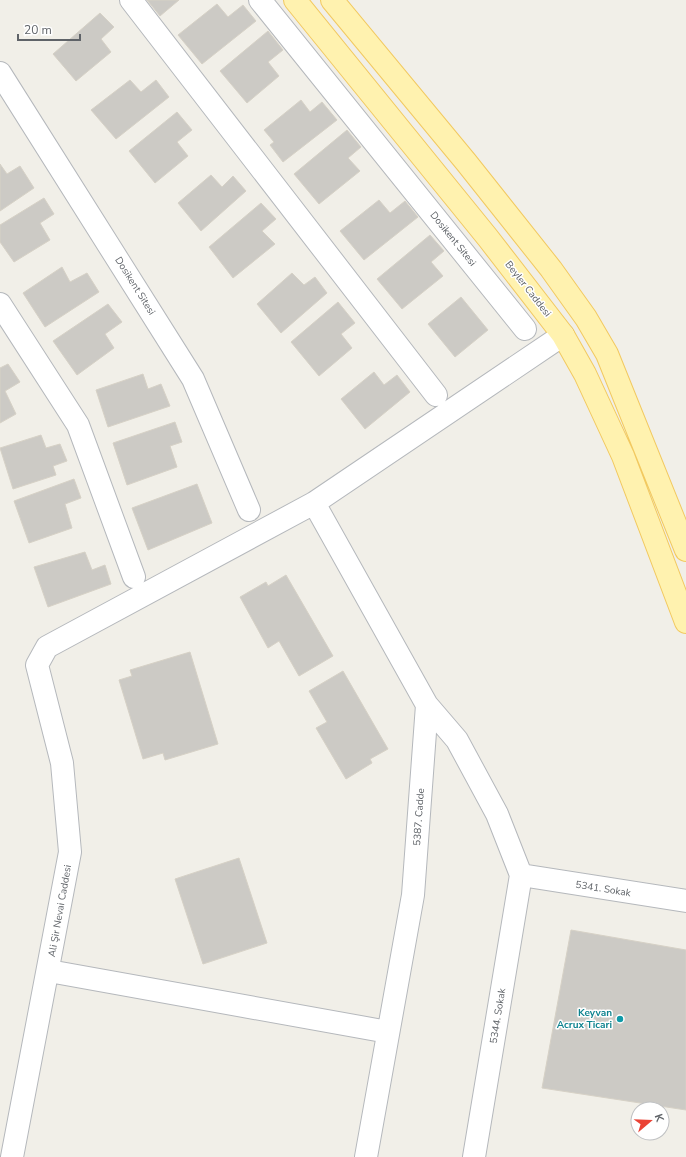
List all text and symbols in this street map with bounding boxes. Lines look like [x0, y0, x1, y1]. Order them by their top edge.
scale bar [18, 16, 80, 42]
text: 20 m [24, 22, 52, 38]
street label: Dosikent Sitesi [427, 209, 479, 269]
street label: Dosikent Sitesi [111, 254, 159, 318]
street label: Beyler Caddesi [502, 258, 554, 320]
street label: 5387. Cadde [410, 788, 428, 846]
street label: Ali Şir Nevai Caddesi [45, 864, 75, 958]
street label: 5341. Sokak [574, 878, 633, 900]
street label: 5344. Sokak [487, 986, 509, 1045]
place label: Keyvan Acrux Ticari [557, 1006, 612, 1032]
marker: Keyvan Acrux Ticari [615, 1014, 625, 1024]
north arrow [630, 1101, 670, 1141]
text: K [651, 1112, 667, 1124]

